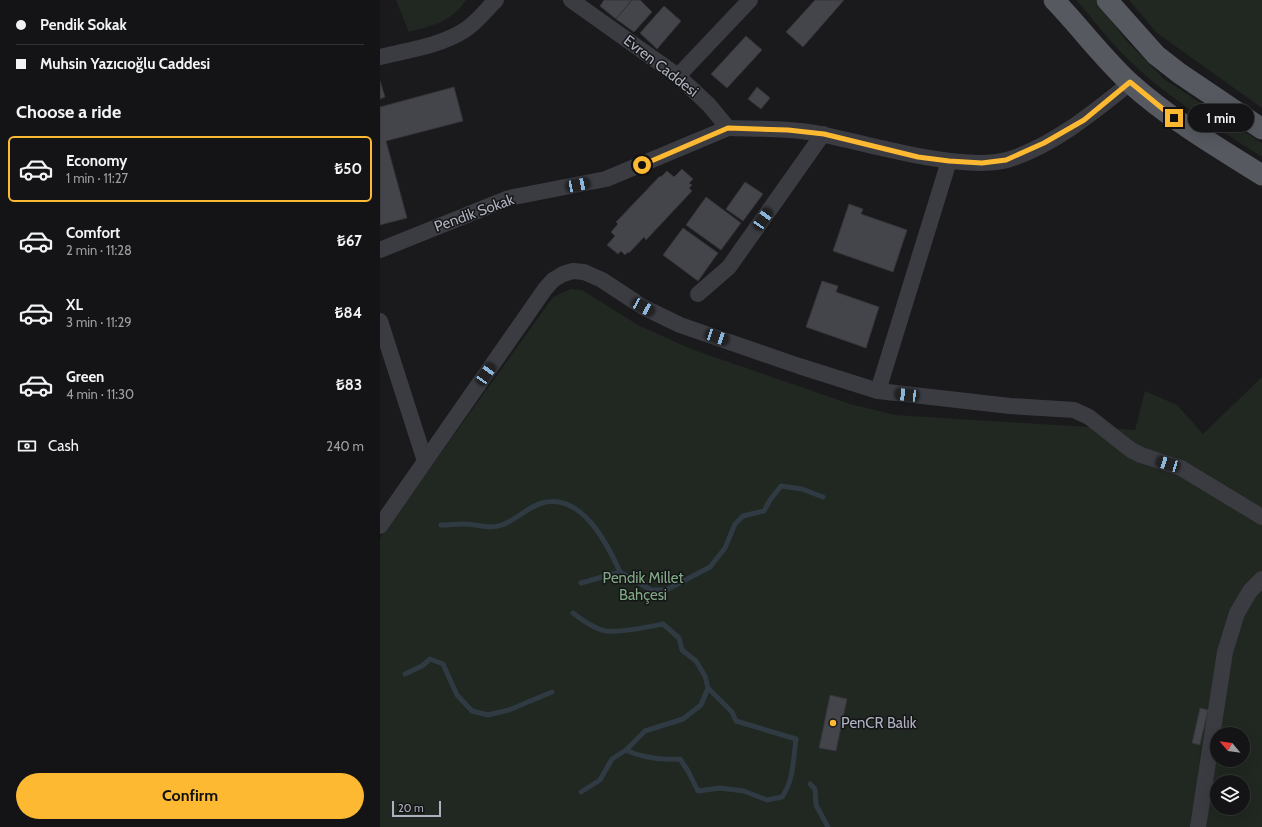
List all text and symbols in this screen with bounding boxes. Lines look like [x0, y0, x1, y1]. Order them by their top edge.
text: Pendik Sokak [40, 16, 127, 34]
street label: Evren Caddesi [620, 31, 702, 101]
text: Muhsin Yazıcıoğlu Caddesi [40, 55, 210, 73]
text: Choose a ride [16, 101, 121, 123]
callout: 1 min [1188, 104, 1254, 132]
route end [1165, 109, 1183, 127]
text: 1 min [1206, 110, 1236, 126]
icon: car [18, 151, 54, 187]
text: Economy [66, 152, 127, 170]
route start [633, 156, 651, 174]
text: ₺50 [334, 160, 362, 178]
text: 1 min · 11:27 [66, 170, 128, 186]
car [565, 177, 591, 193]
street label: Pendik Sokak [432, 190, 517, 236]
car [751, 206, 775, 232]
icon: car [18, 223, 54, 259]
text: Comfort [66, 224, 120, 242]
text: ₺67 [337, 232, 362, 250]
text: 2 min · 11:28 [66, 242, 132, 258]
icon: car [18, 295, 54, 331]
text: XL [66, 296, 83, 314]
car [630, 296, 656, 318]
text: ₺84 [335, 304, 362, 322]
text: 3 min · 11:29 [66, 314, 132, 330]
car [704, 327, 730, 347]
car [474, 361, 498, 387]
icon: car [18, 367, 54, 403]
text: Green [66, 368, 104, 386]
text: ₺83 [336, 376, 362, 394]
text: 4 min · 11:30 [66, 386, 134, 402]
car [894, 388, 920, 402]
icon: cash [16, 435, 38, 457]
text: Cash [48, 437, 79, 455]
text: 240 m [326, 438, 364, 454]
car [1155, 455, 1181, 473]
park label: Pendik Millet Bahçesi [603, 569, 684, 604]
place label: PenCR Balık [841, 714, 917, 732]
marker: PenCR Balık [828, 718, 838, 728]
north arrow [1210, 727, 1250, 767]
map controls [1210, 727, 1250, 815]
button: Confirm [16, 773, 364, 819]
button: layers [1210, 775, 1250, 815]
scale bar [392, 799, 441, 818]
text: 20 m [398, 801, 424, 815]

